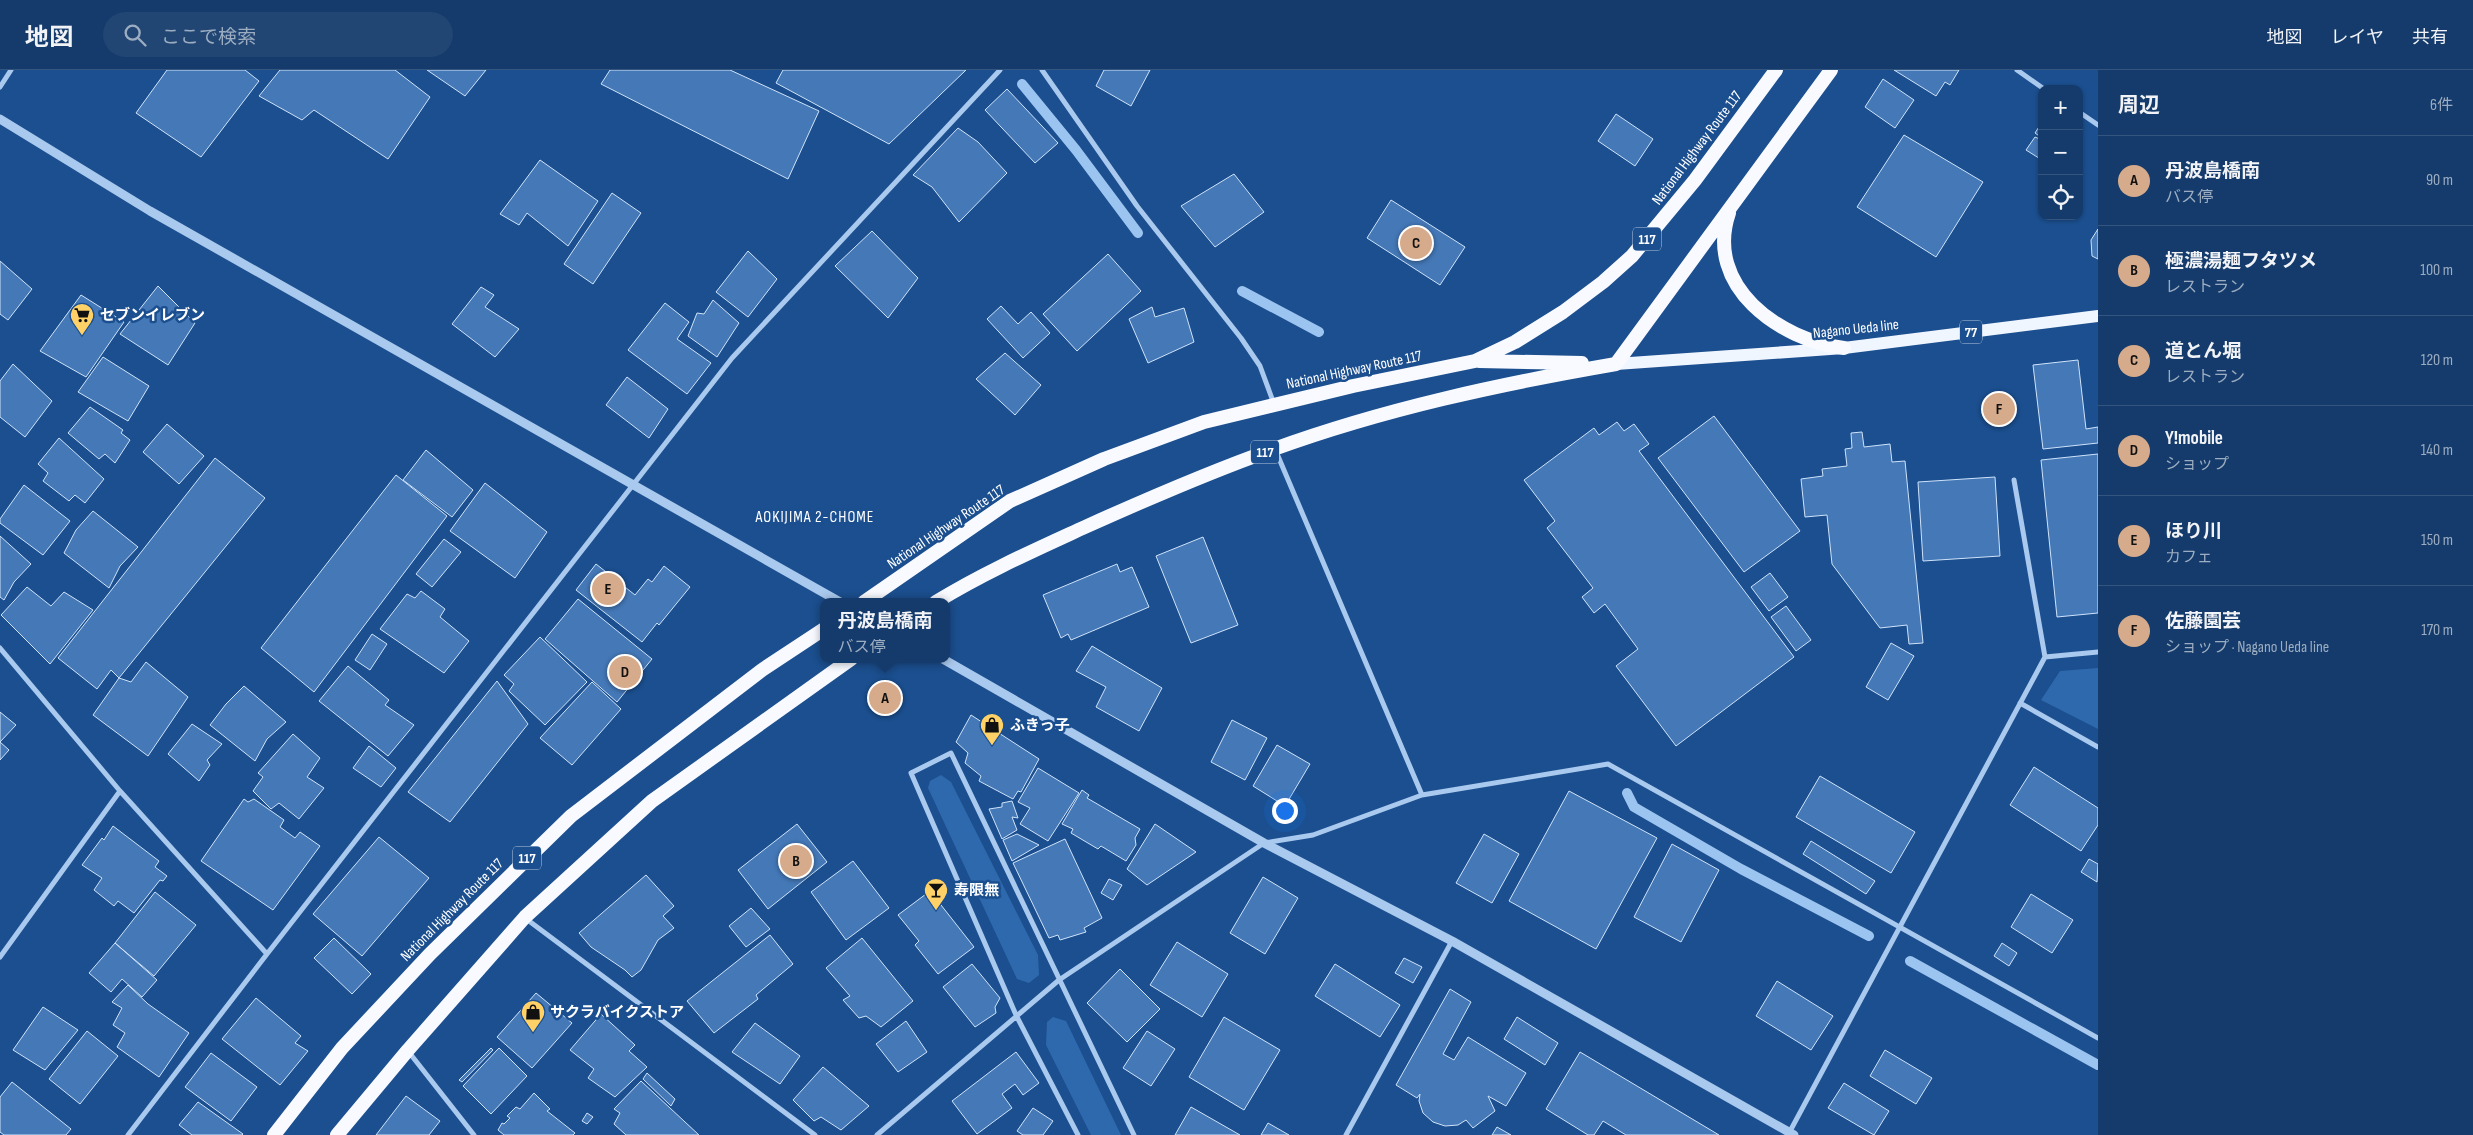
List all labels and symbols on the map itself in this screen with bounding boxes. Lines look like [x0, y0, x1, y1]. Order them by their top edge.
street label: National Highway Route 117 [1648, 87, 1746, 209]
pin: C [1400, 224, 1432, 262]
road number: 117 [1633, 227, 1661, 250]
supermarket icon: セブンイレブン [69, 302, 95, 336]
place label: セブンイレブン [100, 306, 205, 325]
street label: Nagano Ueda line [1812, 315, 1900, 343]
road number: 77 [1960, 320, 1982, 344]
street label: National Highway Route 117 [1285, 346, 1423, 394]
pin: F [1983, 390, 2015, 428]
road number: 117 [1251, 441, 1279, 464]
street label: National Highway Route 117 [884, 481, 1008, 573]
district label: AOKIJIMA 2-CHOME [755, 508, 874, 527]
pin: E [592, 570, 624, 608]
pin: D [609, 653, 641, 691]
pin: A [869, 679, 901, 717]
shop icon: ふきっ子 [979, 712, 1005, 746]
place label: ふきっ子 [1010, 716, 1069, 735]
your location [1272, 798, 1298, 824]
pin: B [780, 842, 812, 880]
road number: 117 [513, 846, 541, 870]
street label: National Highway Route 117 [397, 855, 507, 965]
bar icon: 寿限無 [923, 877, 949, 911]
place label: 寿限無 [954, 881, 999, 900]
shop icon: サクラバイクストア [520, 999, 546, 1033]
place label: サクラバイクストア [550, 1003, 684, 1022]

